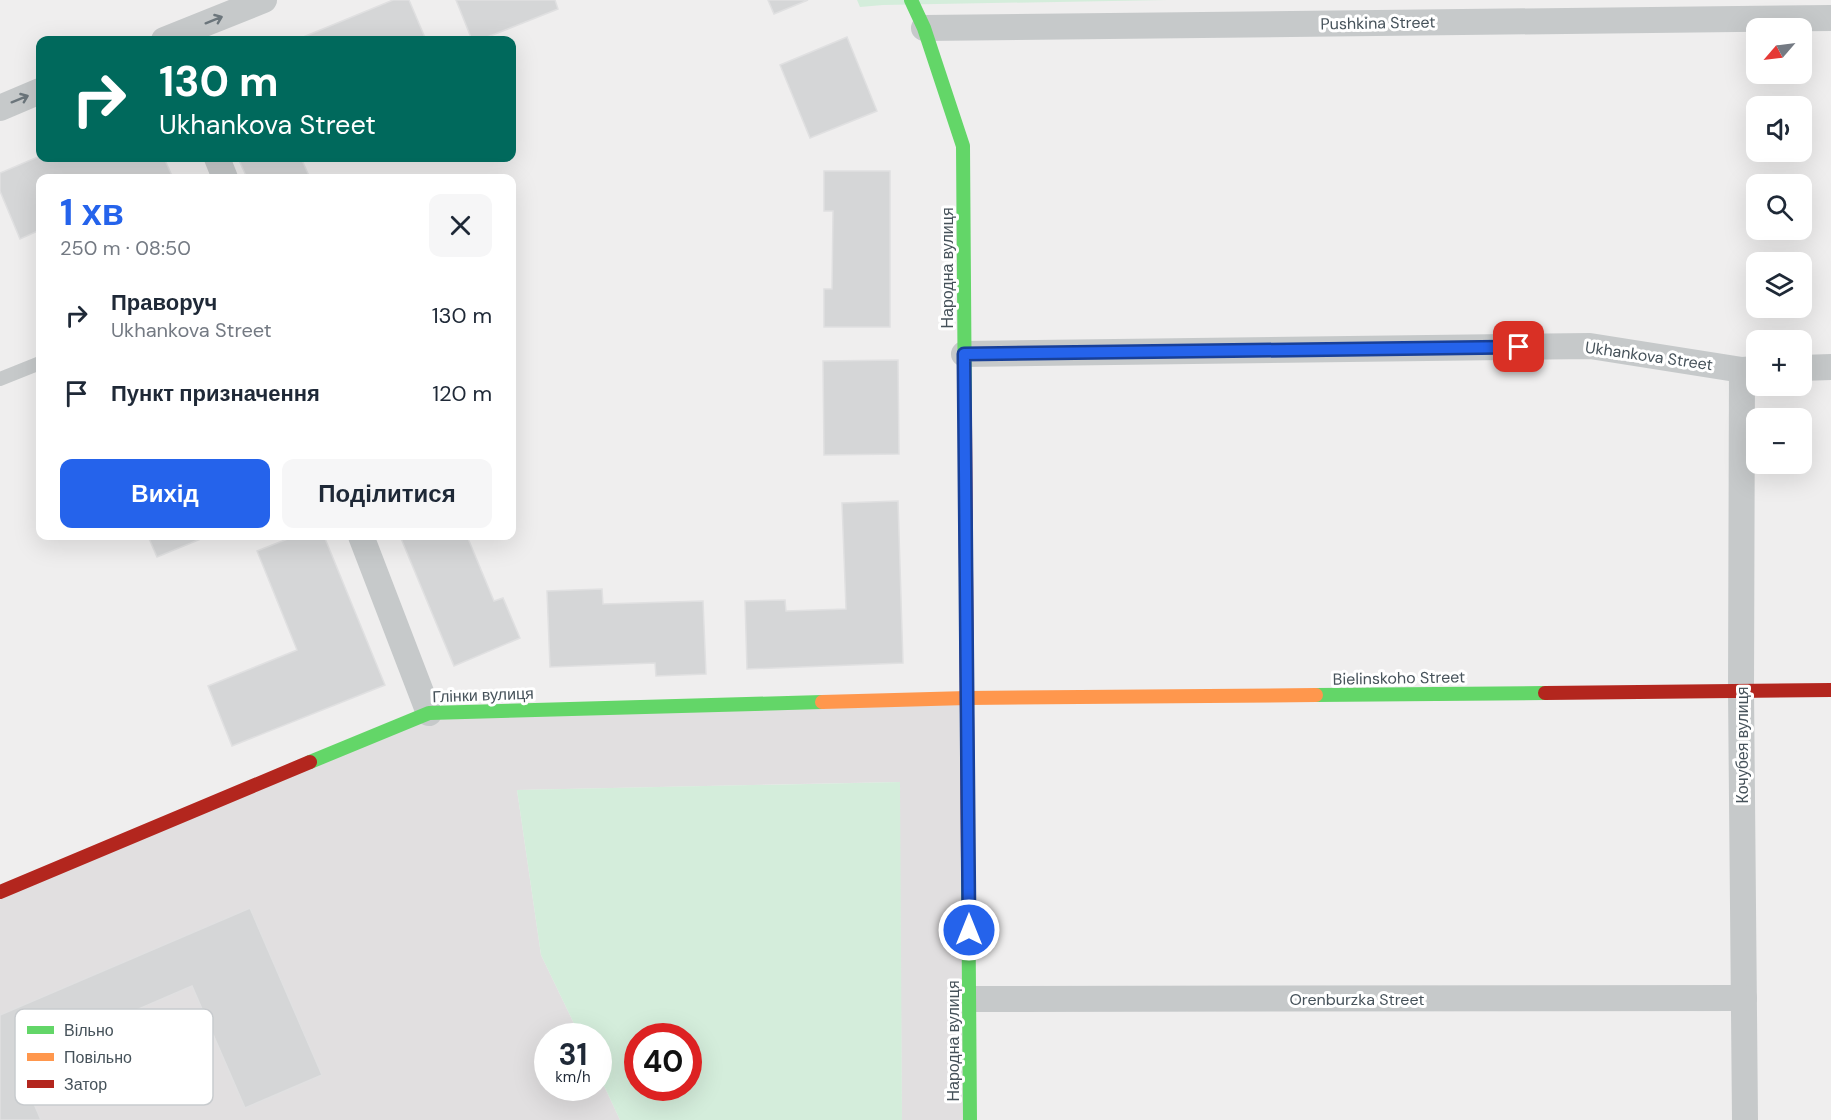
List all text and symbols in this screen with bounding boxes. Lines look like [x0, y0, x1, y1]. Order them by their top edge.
street label: Pushkina Street [1320, 11, 1436, 35]
one-way arrow [204, 14, 223, 25]
north arrow [1746, 18, 1812, 84]
map controls [1746, 18, 1812, 474]
text: 130 m [159, 54, 279, 109]
icon: right [60, 60, 138, 138]
one-way arrow [11, 93, 29, 104]
button: sound [1746, 96, 1812, 162]
text: Ukhankova Street [159, 107, 376, 142]
button: search [1746, 174, 1812, 240]
text: 1 хв [60, 189, 124, 236]
button: close [429, 194, 492, 257]
street label: Народна вулиця [937, 207, 958, 329]
text: 250 m · 08:50 [60, 235, 191, 261]
button: layers [1746, 252, 1812, 318]
text: Праворуч [111, 288, 217, 317]
icon: right [60, 299, 93, 332]
text: 130 m [432, 301, 492, 330]
text: Ukhankova Street [111, 317, 272, 343]
pin [1493, 321, 1544, 372]
icon: arrive [1502, 330, 1535, 363]
button: + [1746, 330, 1812, 396]
street label: Ukhankova Street [1584, 337, 1714, 375]
icon: arrive [60, 377, 93, 410]
text: Пункт призначення [111, 379, 320, 408]
text: 120 m [432, 379, 492, 408]
button: − [1746, 408, 1812, 474]
button: Вихід [60, 459, 270, 528]
button: Поділитися [282, 459, 492, 528]
street label: Bielinskoho Street [1333, 666, 1465, 690]
street label: Глінки вулиця [432, 683, 534, 707]
street label: Кочубея вулиця [1732, 686, 1753, 804]
position arrow [937, 898, 1001, 962]
street label: Народна вулиця [943, 980, 964, 1102]
street label: Orenburzka Street [1289, 989, 1425, 1010]
legend [15, 1009, 213, 1105]
text: Вільно [64, 1020, 114, 1041]
speed limit sign: 40 [624, 1023, 702, 1101]
text: 31 [559, 1035, 587, 1074]
text: Повільно [64, 1047, 132, 1068]
text: km/h [555, 1067, 591, 1087]
text: Затор [64, 1074, 107, 1095]

